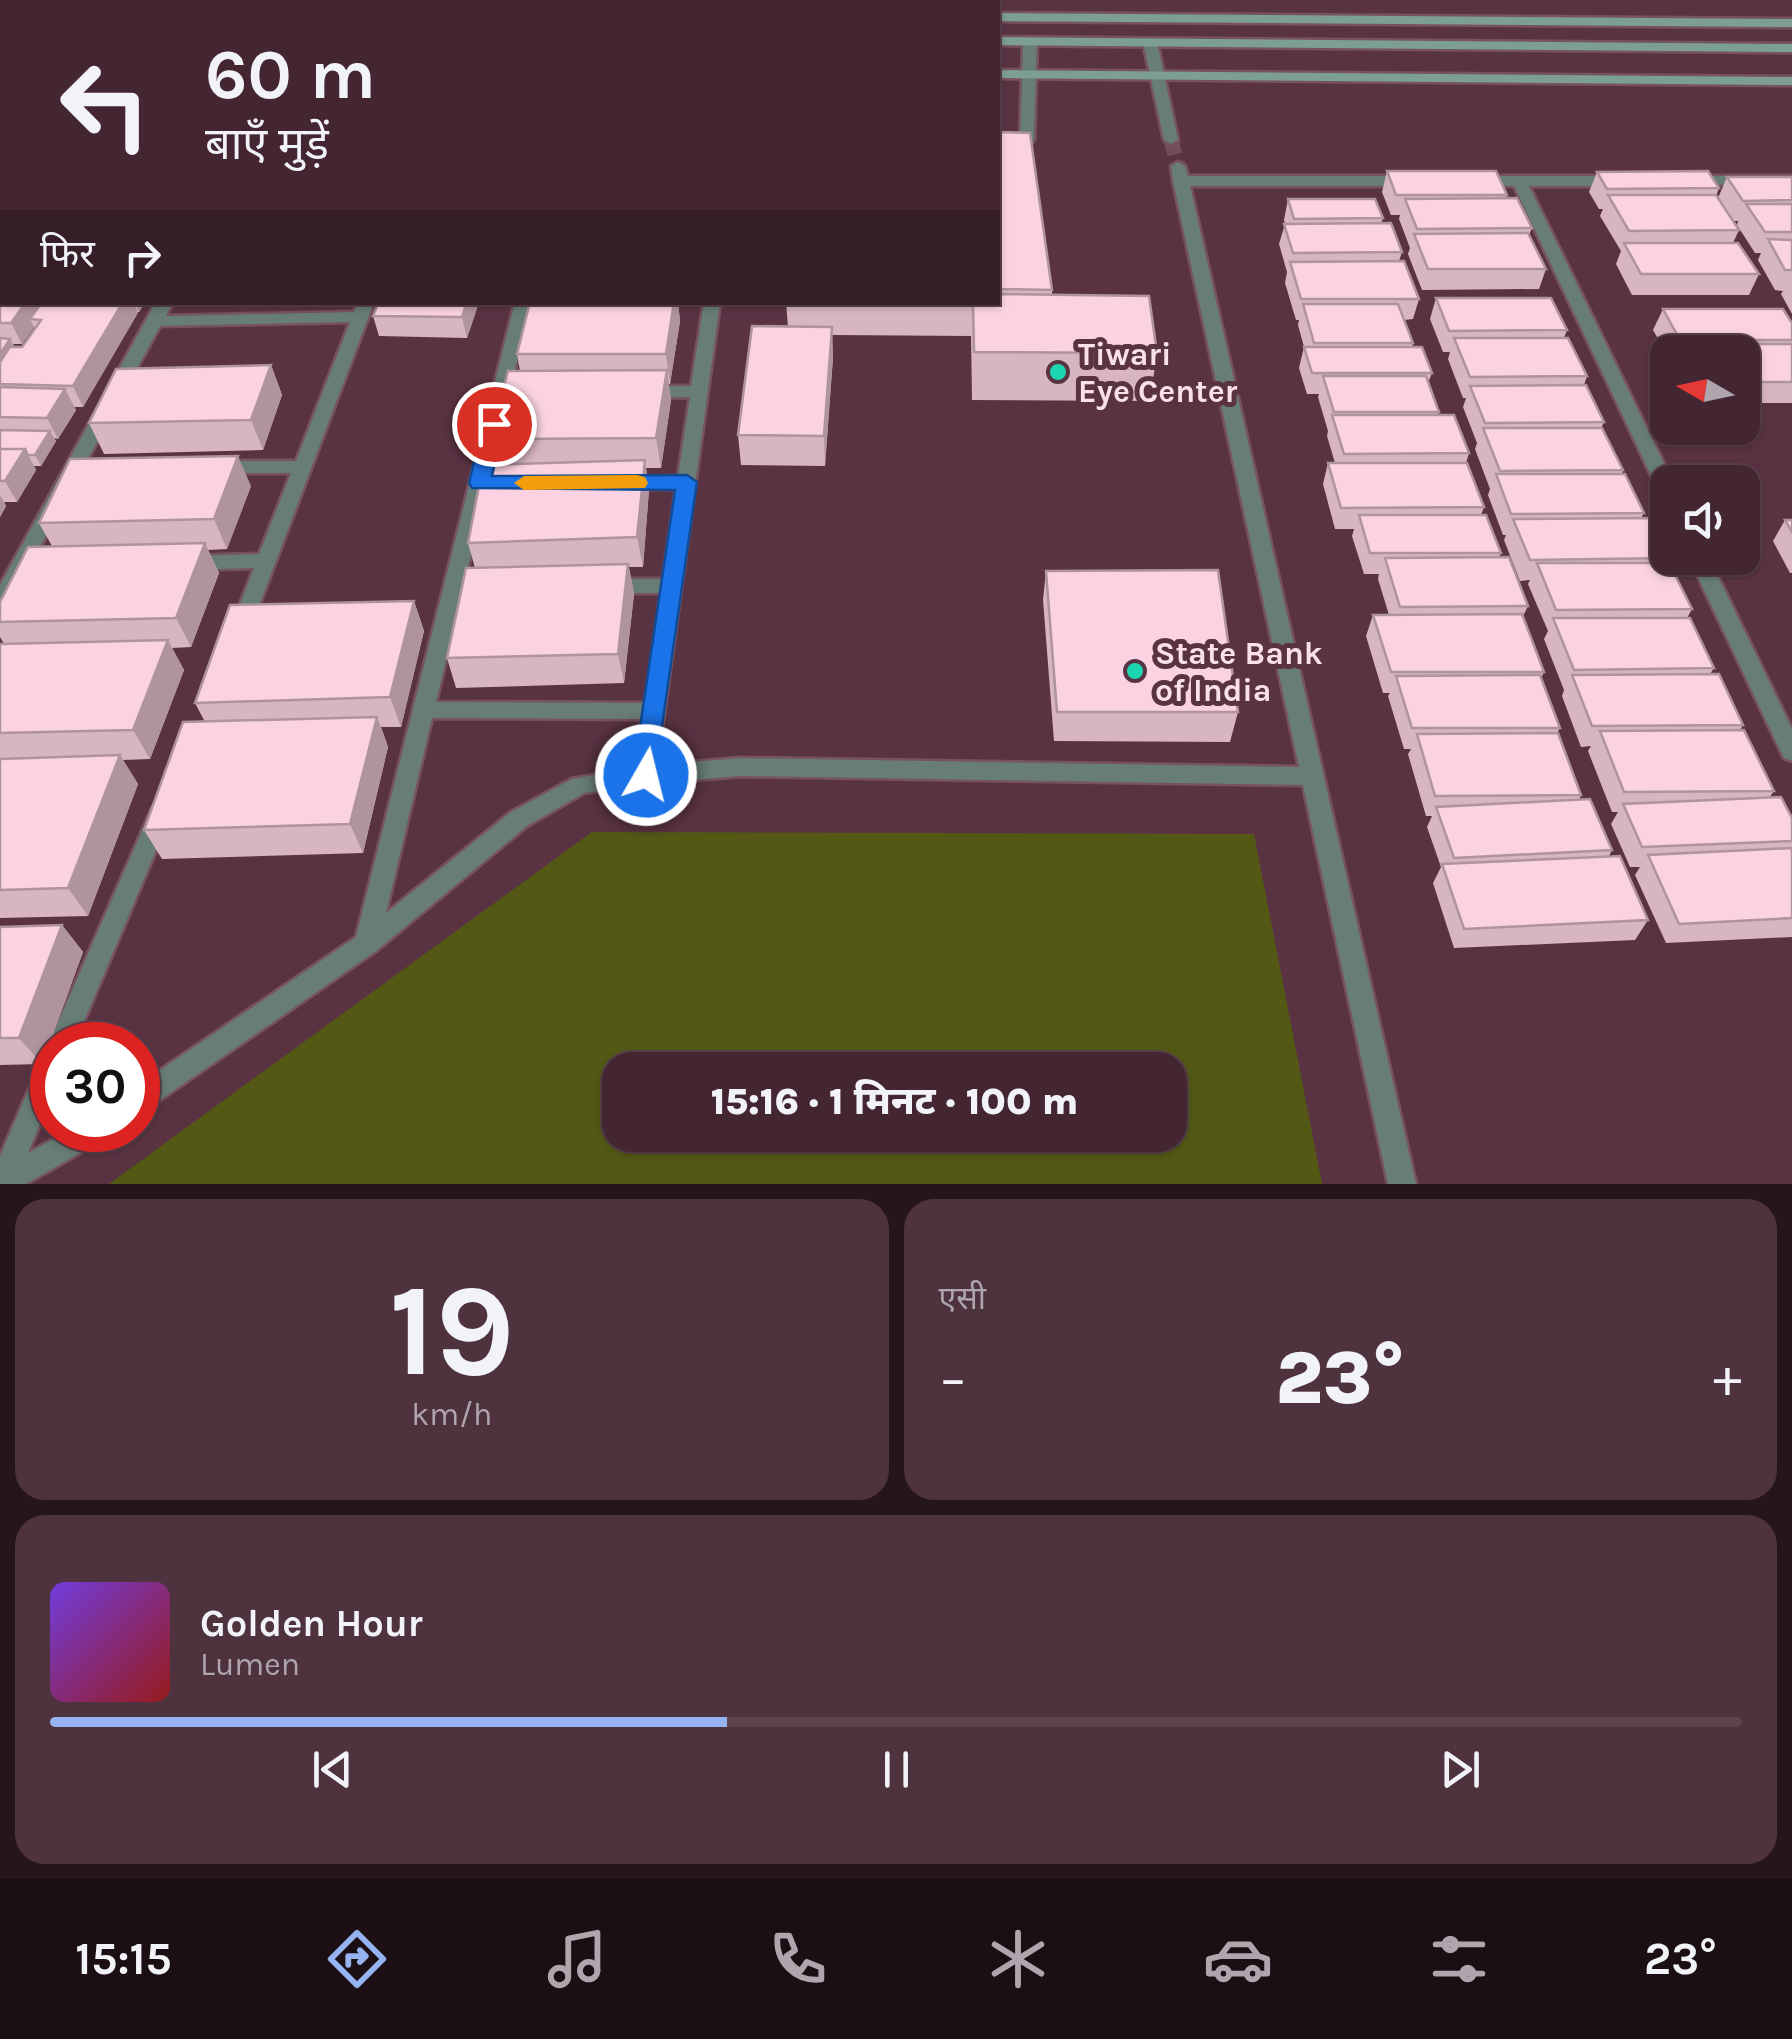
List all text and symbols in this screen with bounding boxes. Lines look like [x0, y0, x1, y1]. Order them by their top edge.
text: 60 m [205, 34, 376, 116]
icon: left [40, 40, 170, 170]
text: बाएँ मुड़ें [205, 118, 329, 170]
icon: right [115, 230, 170, 285]
text: फिर [40, 232, 95, 277]
north arrow [1650, 335, 1760, 445]
map controls [1650, 335, 1760, 575]
place label: Tiwari Eye Center [1078, 336, 1238, 410]
marker: Tiwari Eye Center [1047, 361, 1069, 383]
pin [452, 382, 537, 467]
icon: arrive [467, 397, 522, 452]
button: sound [1650, 465, 1760, 575]
place label: State Bank of India [1155, 635, 1323, 709]
marker: State Bank of India [1124, 660, 1146, 682]
position arrow [594, 723, 698, 827]
speed limit sign: 30 [30, 1022, 160, 1152]
text: 15:16 · 1 मिनट · 100 m [711, 1079, 1078, 1124]
text: 19 [389, 1255, 515, 1407]
text: एसी [939, 1280, 986, 1317]
text: 23° [1276, 1334, 1405, 1422]
text: − [939, 1346, 967, 1410]
text: + [1713, 1346, 1742, 1410]
text: km/h [411, 1396, 492, 1433]
text: Golden Hour [200, 1601, 423, 1646]
text: Lumen [200, 1646, 300, 1683]
icon: previous [305, 1742, 360, 1797]
icon: pause [869, 1742, 924, 1797]
icon: next [1433, 1742, 1488, 1797]
icon: directions [322, 1924, 392, 1994]
icon: music [542, 1924, 612, 1994]
icon: phone [763, 1924, 833, 1994]
icon: climate [983, 1924, 1053, 1994]
icon: car [1203, 1924, 1273, 1994]
icon: filters [1424, 1924, 1494, 1994]
text: 15:15 [75, 1933, 172, 1985]
text: 23° [1644, 1933, 1717, 1985]

